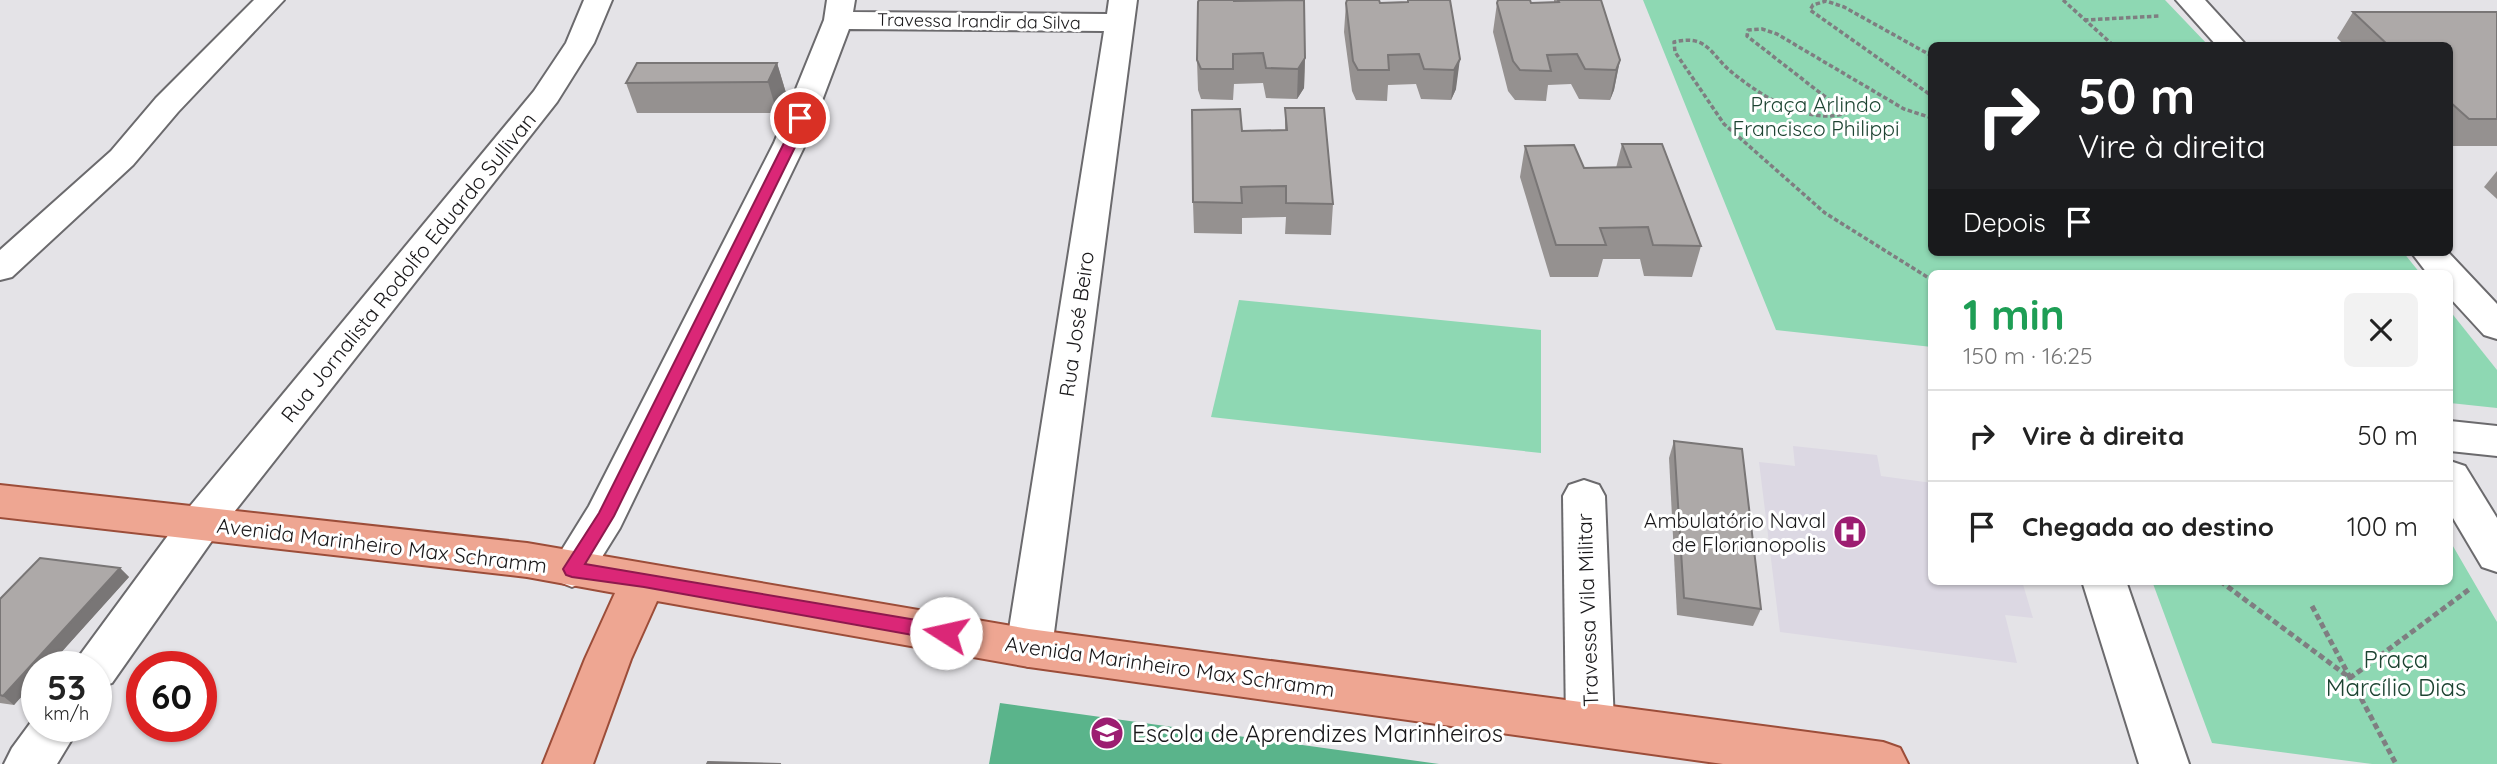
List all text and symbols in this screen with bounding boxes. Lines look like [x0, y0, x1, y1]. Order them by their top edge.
street label: Travessa Irandir da Silva [877, 8, 1081, 34]
text: 50 m [2078, 65, 2195, 126]
icon: right [1963, 70, 2054, 161]
pin [770, 88, 830, 148]
park label: Praça Arlindo Francisco Philippi [1732, 91, 1900, 141]
icon: arrive [781, 99, 819, 137]
street label: Rua Jornalista Rodolfo Eduardo Sullivan [275, 107, 541, 427]
text: Vire à direita [2078, 126, 2266, 166]
icon: arrive [2060, 203, 2098, 241]
text: Depois [1963, 206, 2046, 239]
street label: Rua José Beiro [1053, 250, 1099, 398]
text: 1 min [1963, 288, 2065, 341]
button: close [2344, 293, 2418, 367]
text: 150 m · 16:25 [1963, 341, 2093, 370]
icon: right [1963, 417, 2001, 455]
text: Vire à direita [2022, 419, 2184, 452]
text: 50 m [2358, 419, 2418, 452]
place label: Ambulatório Naval de Florianopolis [1644, 507, 1826, 557]
icon: arrive [1963, 508, 2001, 546]
text: Chegada ao destino [2022, 510, 2274, 543]
text: 100 m [2347, 510, 2418, 543]
street label: Avenida Marinheiro Max Schramm [216, 512, 548, 578]
street label: Travessa Vila Militar [1571, 513, 1603, 707]
hospital icon: Ambulatório Naval de Florianopolis [1831, 513, 1869, 551]
position arrow [909, 596, 983, 670]
street label: Avenida Marinheiro Max Schramm [1004, 630, 1336, 702]
park label: Praça Marcílio Dias [2326, 644, 2466, 702]
speed limit sign: 60 [126, 651, 217, 742]
text: 53 [47, 665, 86, 709]
text: km/h [44, 702, 89, 725]
school or university icon: Escola de Aprendizes Marinheiros [1088, 714, 1126, 752]
place label: Escola de Aprendizes Marinheiros [1132, 718, 1503, 748]

